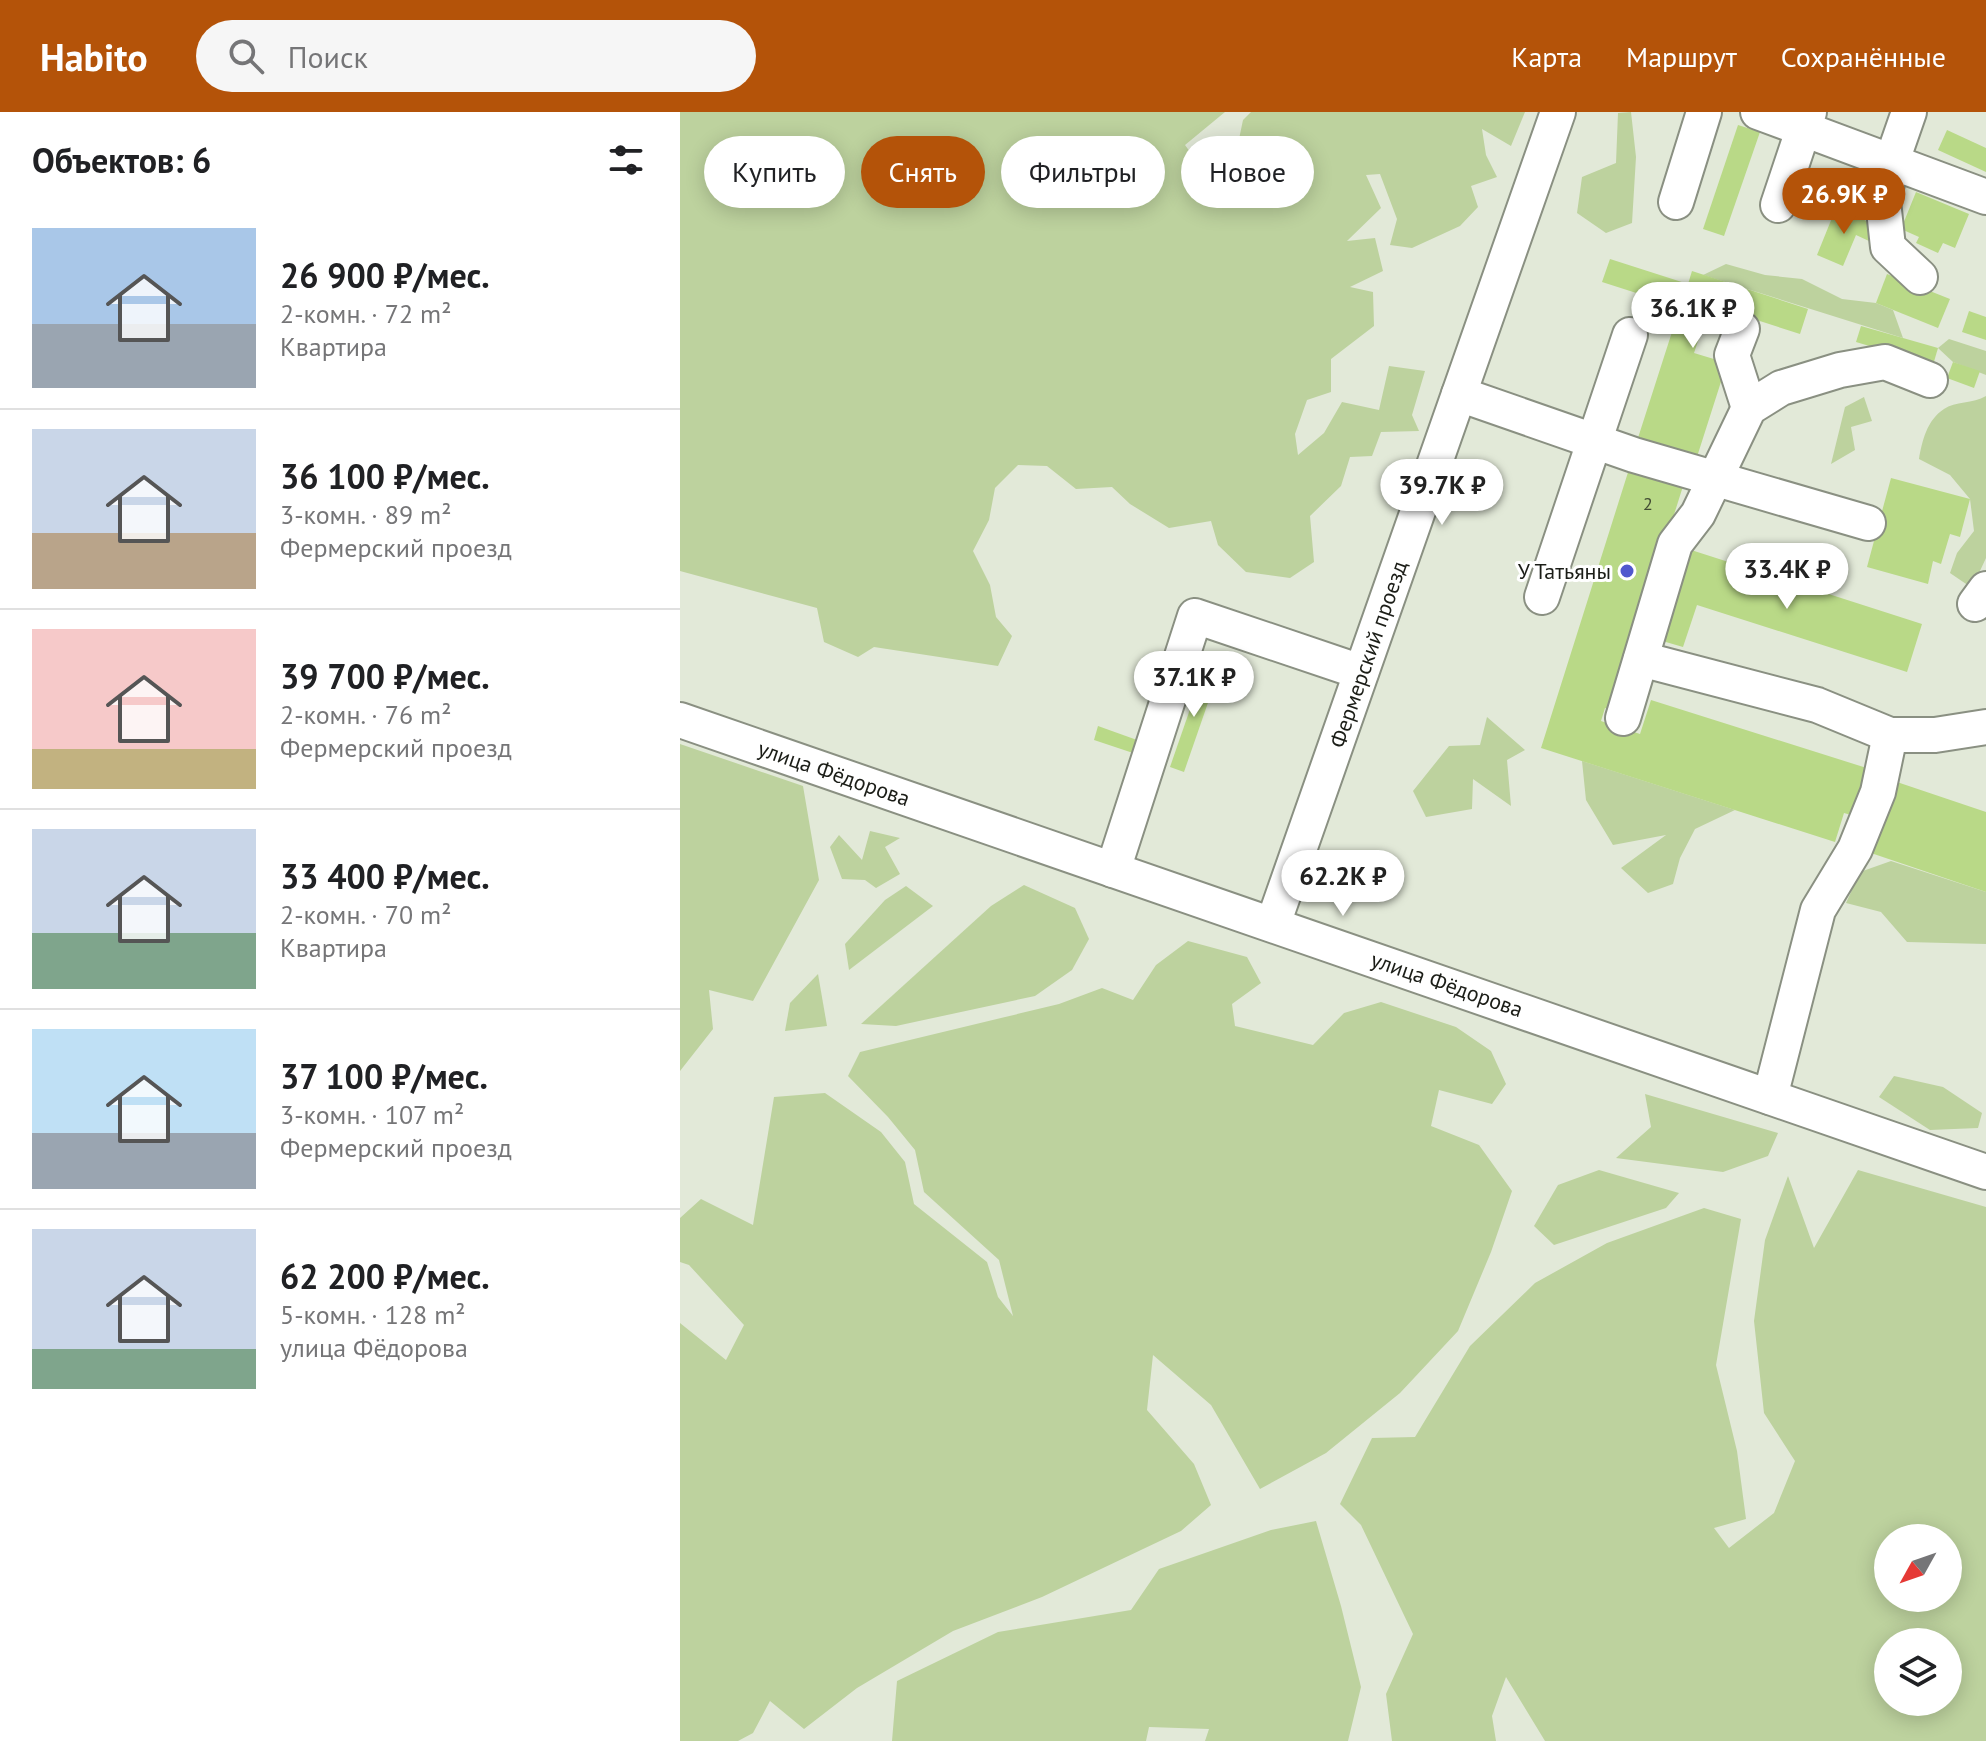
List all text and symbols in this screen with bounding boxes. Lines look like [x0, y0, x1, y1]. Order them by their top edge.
search box [196, 20, 756, 92]
text: Habito [40, 32, 148, 81]
icon: search [224, 34, 268, 78]
text: Поиск [288, 37, 368, 76]
text: Карта [1511, 38, 1582, 75]
text: Маршрут [1626, 38, 1737, 75]
text: Сохранённые [1781, 38, 1946, 75]
chip: Купить [704, 136, 845, 208]
chip: Снять [861, 136, 985, 208]
chip: Фильтры [1001, 136, 1165, 208]
chip: Новое [1181, 136, 1314, 208]
text: Объектов: 6 [32, 138, 211, 182]
icon: filters [604, 138, 648, 182]
pin: 26.9K ₽ [1770, 168, 1918, 236]
text: 26.9K ₽ [1800, 177, 1888, 210]
text: 26 900 ₽/мес. [280, 253, 490, 297]
icon: home [96, 260, 192, 356]
pin: 36.1K ₽ [1619, 282, 1767, 350]
text: 36.1K ₽ [1649, 291, 1737, 324]
text: 2-комн. · 72 m² [280, 297, 451, 330]
text: Квартира [280, 330, 387, 363]
text: 36 100 ₽/мес. [280, 454, 490, 498]
pin: 39.7K ₽ [1368, 459, 1516, 527]
icon: home [96, 461, 192, 557]
text: 39.7K ₽ [1398, 468, 1486, 501]
house number: 2 [1643, 492, 1653, 515]
text: 3-комн. · 89 m² [280, 498, 451, 531]
text: Фермерский проезд [280, 531, 512, 564]
pin: 33.4K ₽ [1713, 543, 1861, 611]
text: 33.4K ₽ [1743, 552, 1831, 585]
street label: Фермерский проезд [1323, 557, 1413, 751]
place label: У Татьяны [1518, 557, 1611, 585]
marker: У Татьяны [1618, 562, 1636, 580]
pin: 37.1K ₽ [1120, 651, 1268, 719]
text: 39 700 ₽/мес. [280, 654, 490, 698]
text: 37.1K ₽ [1152, 660, 1236, 693]
icon: home [96, 661, 192, 757]
text: 2-комн. · 76 m² [280, 698, 451, 731]
text: Фермерский проезд [280, 731, 512, 764]
street label: улица Фёдорова [754, 734, 914, 812]
pin: 62.2K ₽ [1269, 850, 1417, 918]
text: 33 400 ₽/мес. [280, 854, 490, 898]
text: 62.2K ₽ [1299, 859, 1387, 892]
icon: home [96, 861, 192, 957]
text: 2-комн. · 70 m² [280, 898, 451, 931]
text: Квартира [280, 931, 387, 964]
street label: улица Фёдорова [1367, 945, 1527, 1023]
text: 37 100 ₽/мес. [280, 1054, 488, 1098]
icon: home [96, 1061, 192, 1157]
text: 3-комн. · 107 m² [280, 1098, 464, 1131]
text: Фермерский проезд [280, 1131, 512, 1164]
text: 62 200 ₽/мес. [280, 1254, 490, 1298]
icon: home [96, 1261, 192, 1357]
text: 5-комн. · 128 m² [280, 1298, 466, 1331]
text: улица Фёдорова [280, 1331, 468, 1364]
north arrow [1874, 1524, 1962, 1612]
map controls [1874, 1524, 1962, 1716]
button: layers [1874, 1628, 1962, 1716]

